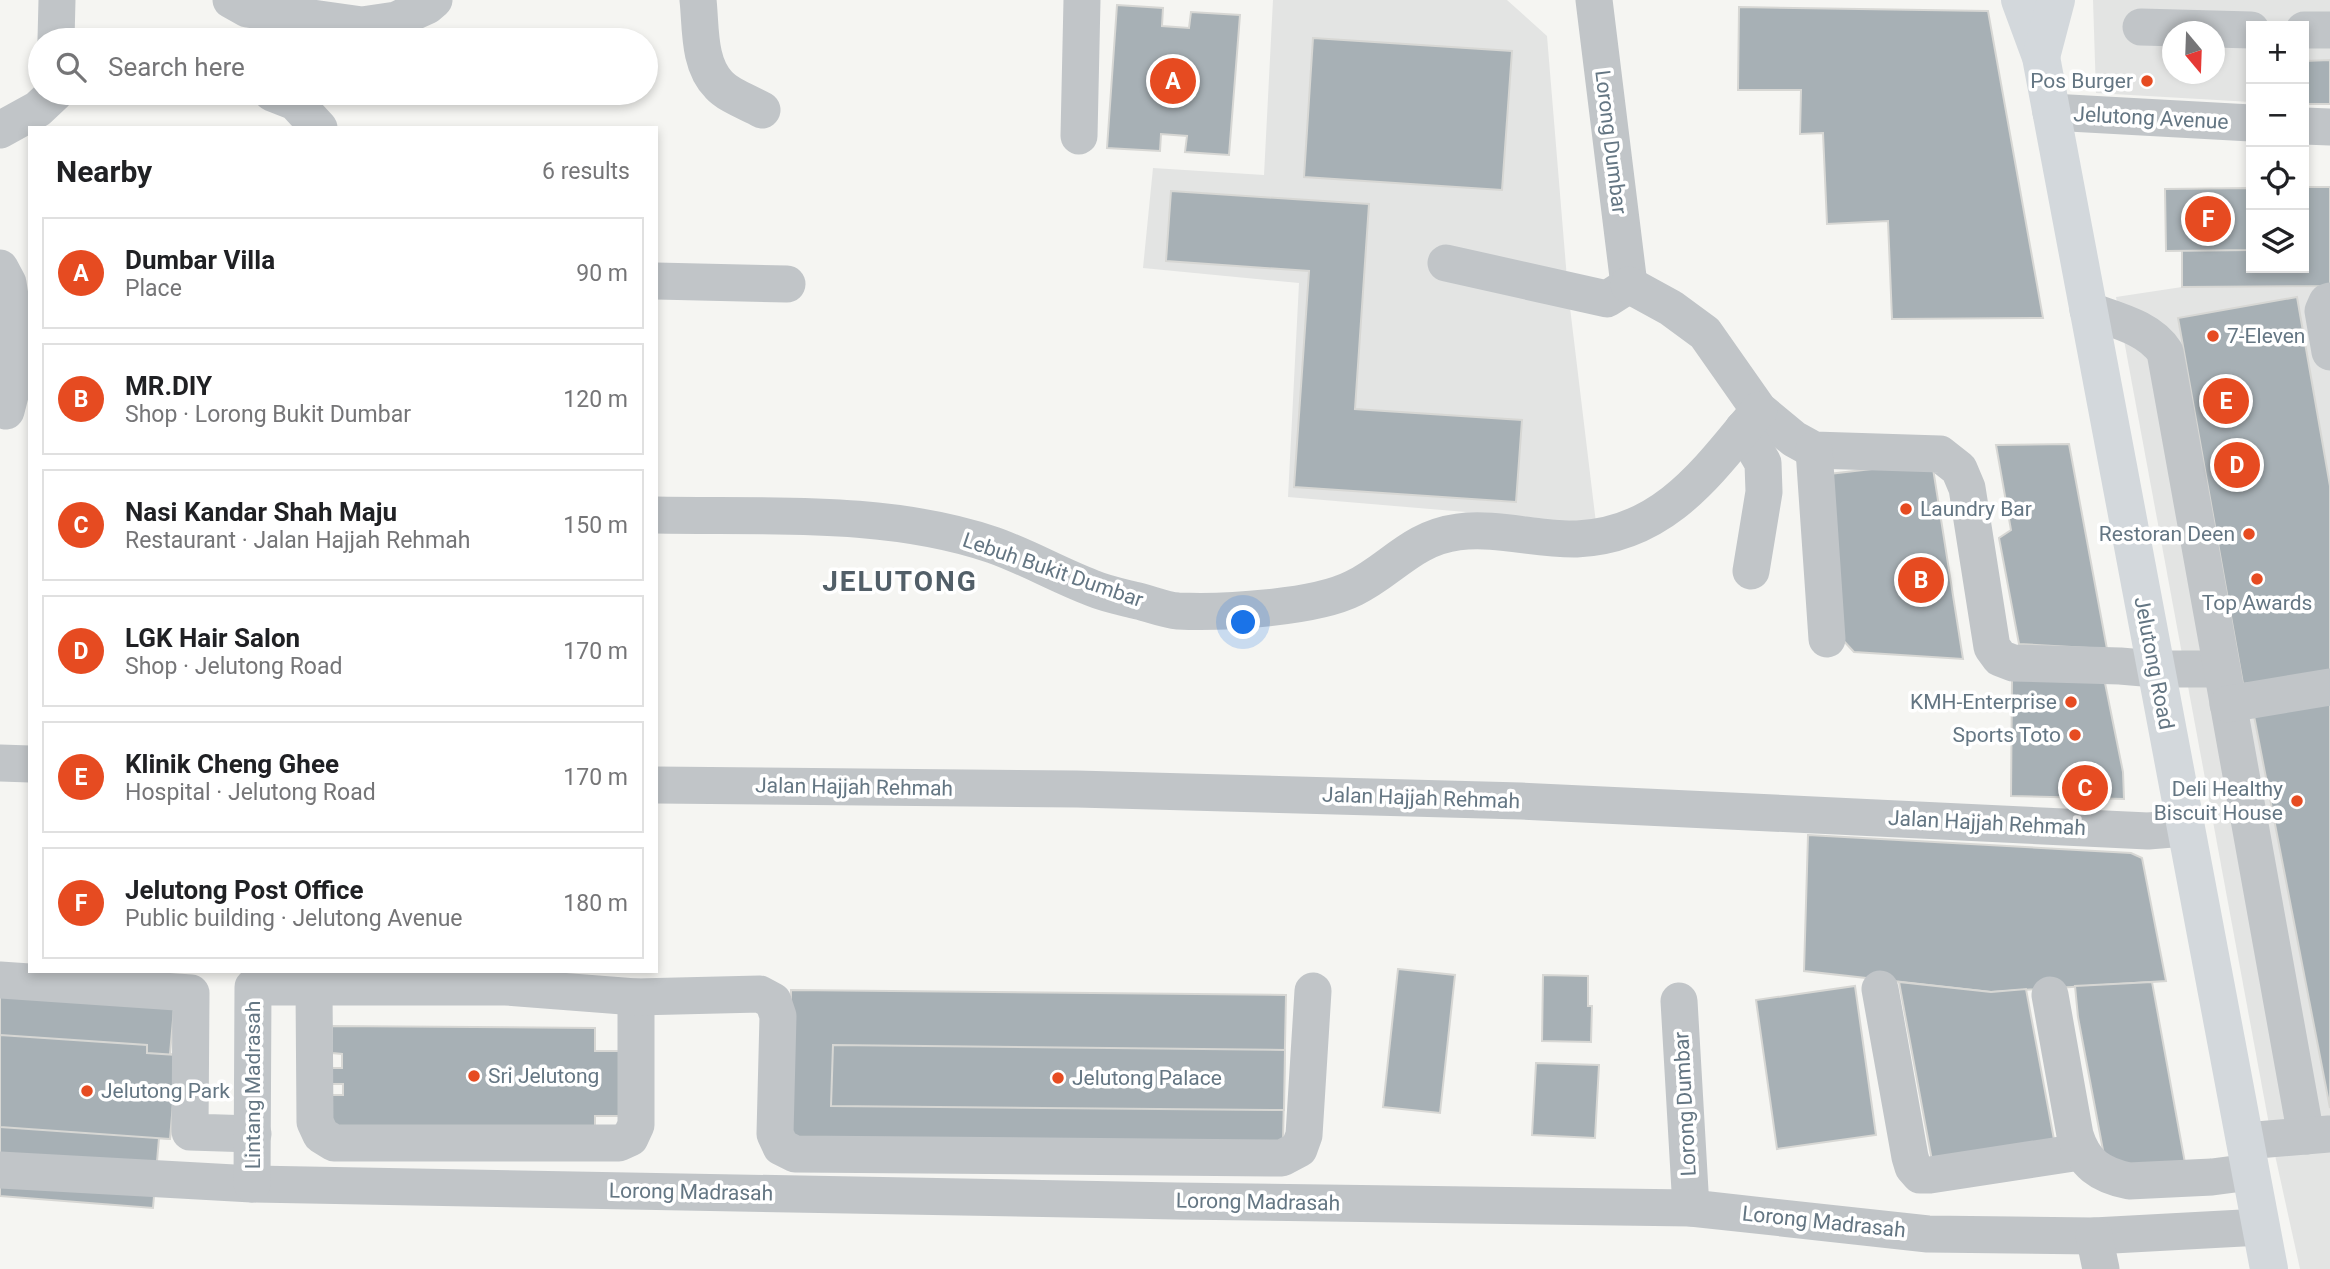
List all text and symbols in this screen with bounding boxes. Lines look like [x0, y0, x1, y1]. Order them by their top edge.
north arrow [2162, 21, 2225, 84]
map controls [2246, 21, 2309, 273]
button: + [2246, 21, 2309, 84]
search box [28, 28, 658, 105]
icon: search [52, 48, 90, 86]
text: Search here [108, 52, 245, 82]
pin: A [1150, 55, 1196, 107]
street label: Lorong Dumbar [1590, 69, 1632, 215]
place label: Pos Burger [2030, 69, 2133, 93]
marker: Pos Burger [2139, 73, 2155, 89]
button: − [2246, 84, 2309, 147]
street label: Jelutong Avenue [2073, 102, 2229, 134]
button: locate [2246, 147, 2309, 210]
text: Nearby [56, 154, 152, 189]
text: 6 results [542, 158, 630, 185]
pin: F [2185, 193, 2231, 245]
button: layers [2246, 210, 2309, 273]
text: Dumbar Villa [125, 245, 275, 275]
text: A [73, 260, 89, 287]
text: 90 m [576, 260, 628, 287]
text: Place [125, 275, 182, 302]
place label: 7-Eleven [2227, 324, 2305, 348]
marker: 7-Eleven [2205, 328, 2221, 344]
text: MR.DIY [125, 371, 212, 401]
pin: E [2203, 375, 2249, 427]
text: B [74, 386, 88, 413]
text: 120 m [563, 386, 628, 413]
text: Shop · Lorong Bukit Dumbar [125, 401, 411, 428]
pin: D [2214, 439, 2260, 491]
text: Nasi Kandar Shah Maju [125, 497, 397, 527]
place label: Laundry Bar [1920, 497, 2032, 521]
marker: Laundry Bar [1898, 501, 1914, 517]
text: C [73, 512, 89, 539]
text: 150 m [563, 512, 628, 539]
place label: Restoran Deen [2099, 522, 2235, 546]
marker: Restoran Deen [2241, 526, 2257, 542]
text: Restaurant · Jalan Hajjah Rehmah [125, 527, 470, 554]
street label: Lebuh Bukit Dumbar [960, 528, 1146, 612]
pin: B [1898, 554, 1944, 606]
district label: JELUTONG [822, 565, 978, 598]
marker: Top Awards [2249, 571, 2265, 587]
place label: Top Awards [2202, 591, 2312, 615]
street label: Jelutong Road [2129, 595, 2179, 731]
your location [1226, 605, 1260, 639]
text: LGK Hair Salon [125, 623, 300, 653]
text: D [74, 638, 88, 665]
text: 170 m [563, 638, 628, 665]
text: Shop · Jelutong Road [125, 653, 342, 680]
place label: KMH-Enterprise [1910, 690, 2057, 714]
marker: KMH-Enterprise [2063, 694, 2079, 710]
place label: Sports Toto [1952, 723, 2061, 747]
marker: Sports Toto [2067, 727, 2083, 743]
text: Klinik Cheng Ghee [125, 749, 339, 779]
pin: C [2062, 762, 2108, 814]
text: E [75, 764, 87, 791]
text: 170 m [563, 764, 628, 791]
street label: Jalan Hajjah Rehmah [755, 773, 953, 801]
place label: Deli Healthy Biscuit House [2154, 777, 2283, 825]
text: Hospital · Jelutong Road [125, 779, 376, 806]
street label: Jalan Hajjah Rehmah [1322, 783, 1520, 813]
marker: Deli Healthy Biscuit House [2289, 793, 2305, 809]
street label: Jalan Hajjah Rehmah [1887, 806, 2087, 840]
text: Jelutong Post Office [125, 875, 364, 905]
text: F [75, 890, 87, 917]
text: 180 m [563, 890, 628, 917]
text: Public building · Jelutong Avenue [125, 905, 463, 932]
street label: Lintang Madrasah [241, 1001, 265, 1169]
street label: Lorong Dumbar [1669, 1031, 1701, 1177]
place label: Sri Jelutong [488, 1064, 599, 1088]
place label: Jelutong Palace [1072, 1066, 1222, 1090]
marker: Sri Jelutong [466, 1068, 482, 1084]
marker: Jelutong Palace [1050, 1070, 1066, 1086]
place label: Jelutong Park [101, 1079, 230, 1103]
marker: Jelutong Park [79, 1083, 95, 1099]
street label: Lorong Madrasah [609, 1179, 773, 1205]
street label: Lorong Madrasah [1176, 1189, 1340, 1215]
street label: Lorong Madrasah [1741, 1201, 1907, 1243]

